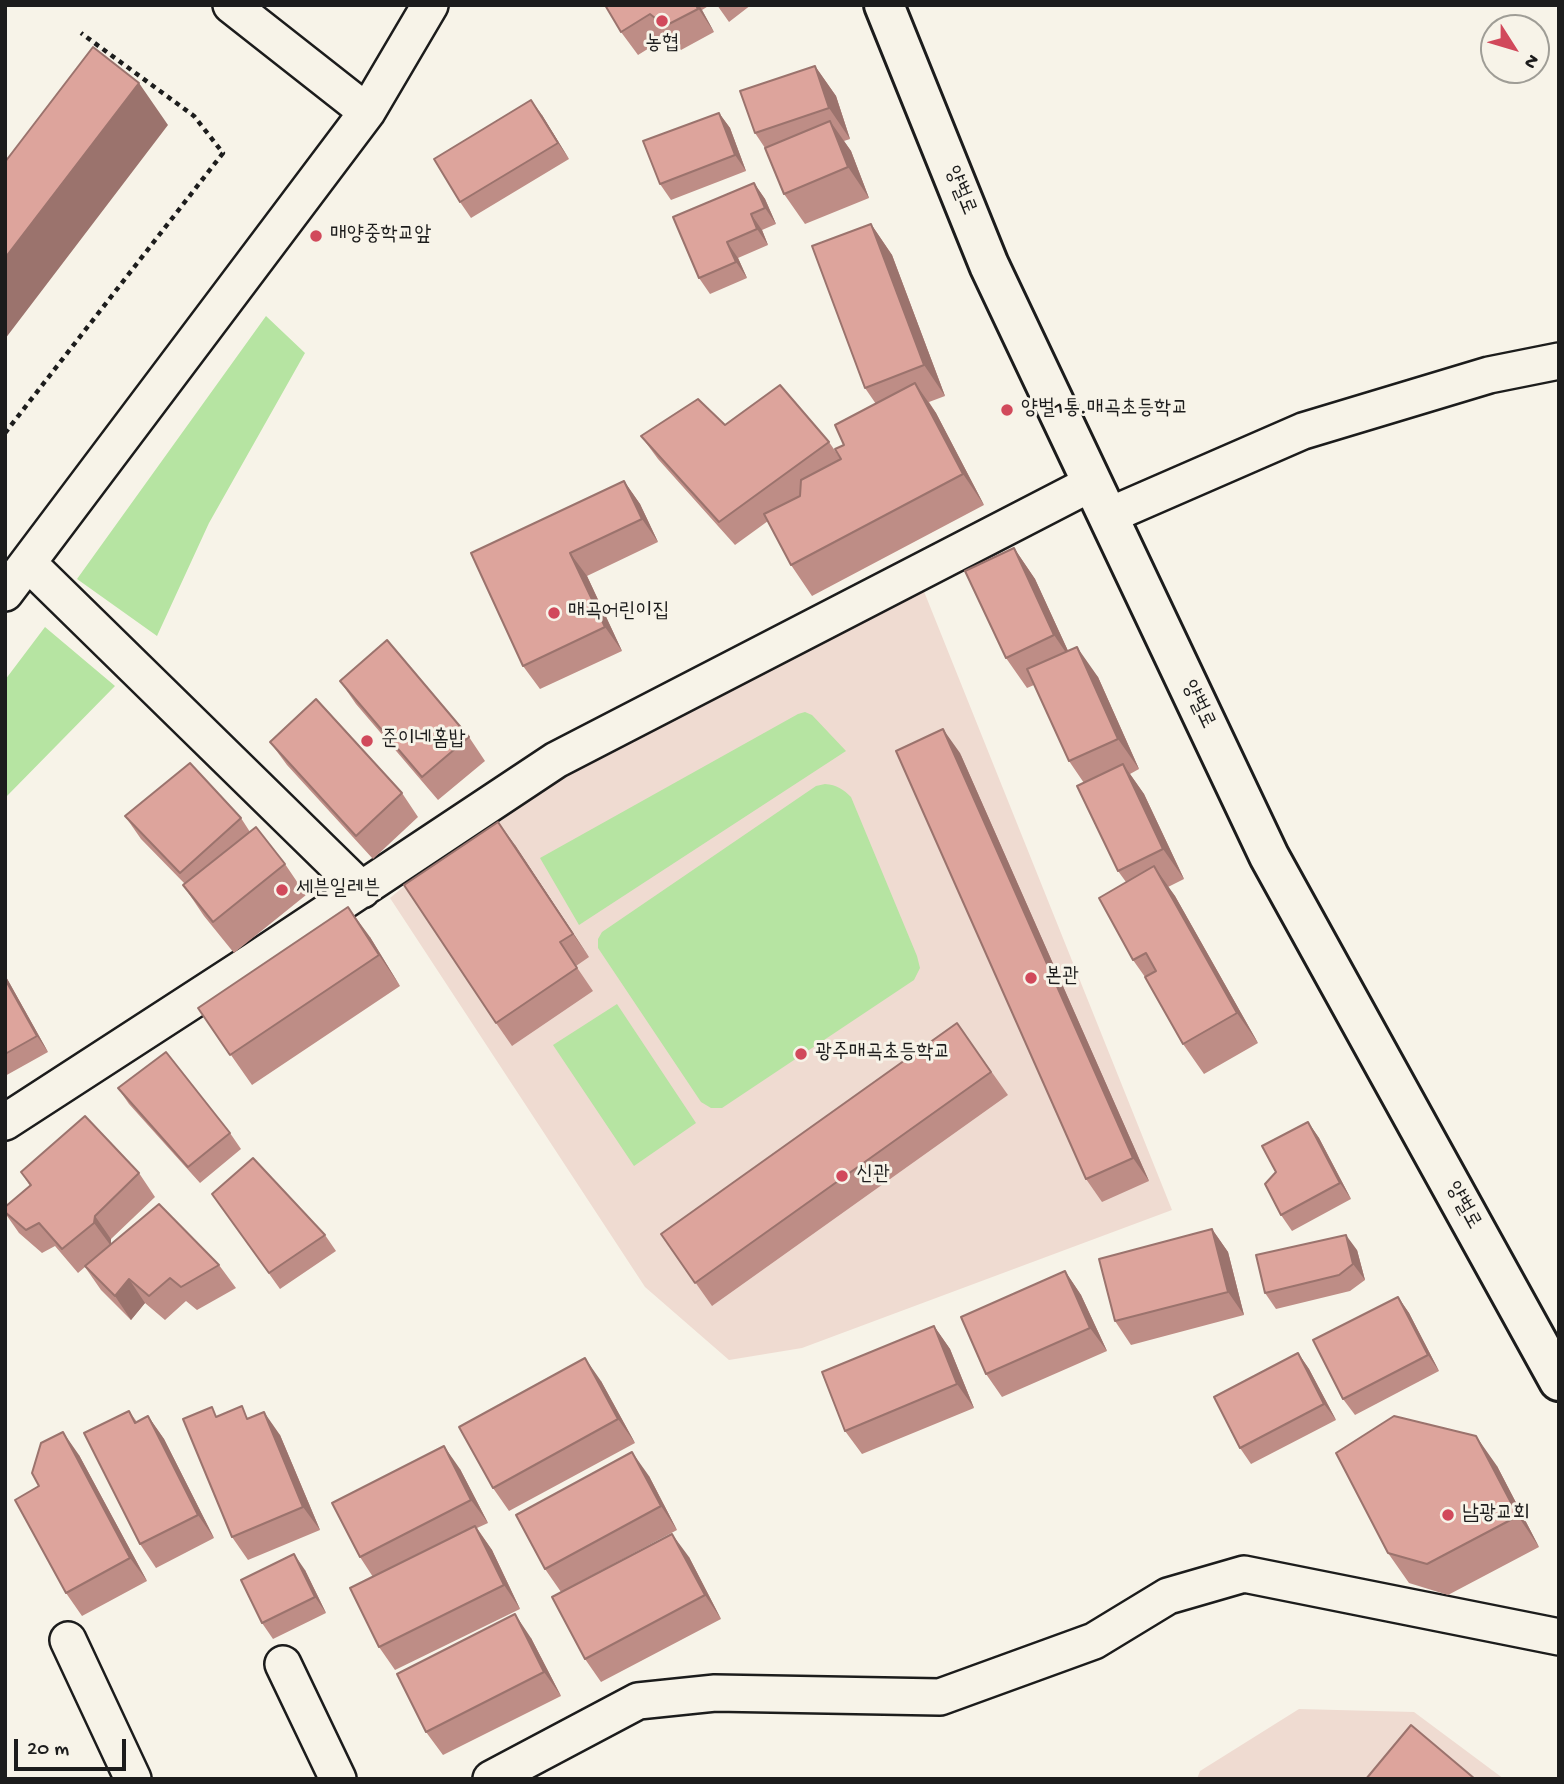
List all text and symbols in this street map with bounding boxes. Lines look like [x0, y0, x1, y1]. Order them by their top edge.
marker: 농협 [654, 13, 670, 29]
north arrow [1480, 14, 1550, 84]
place label: 농협 [645, 32, 679, 58]
text: N [1518, 49, 1543, 73]
street label: 양벌로 [938, 163, 980, 219]
place label: 매양중학교앞 [330, 223, 431, 249]
marker: 매양중학교앞 [308, 228, 324, 244]
place label: 양벌1통.매곡초등학교 [1021, 397, 1188, 423]
marker: 양벌1통.매곡초등학교 [999, 402, 1015, 418]
place label: 매곡어린이집 [568, 600, 669, 626]
marker: 매곡어린이집 [546, 605, 562, 621]
street label: 양벌로 [1175, 677, 1219, 733]
place label: 준이네홈밥 [381, 728, 465, 754]
marker: 준이네홈밥 [359, 733, 375, 749]
place label: 세븐일레븐 [296, 877, 380, 903]
marker: 세븐일레븐 [274, 882, 290, 898]
place label: 본관 [1045, 965, 1079, 991]
marker: 본관 [1023, 970, 1039, 986]
place label: 광주매곡초등학교 [815, 1041, 950, 1067]
marker: 광주매곡초등학교 [793, 1046, 809, 1062]
place label: 신관 [856, 1163, 890, 1189]
marker: 신관 [834, 1168, 850, 1184]
street label: 양벌로 [1439, 1178, 1485, 1234]
place label: 남광교회 [1462, 1502, 1530, 1528]
marker: 남광교회 [1440, 1507, 1456, 1523]
scale bar [18, 1724, 130, 1768]
text: 20 m [27, 1738, 69, 1763]

